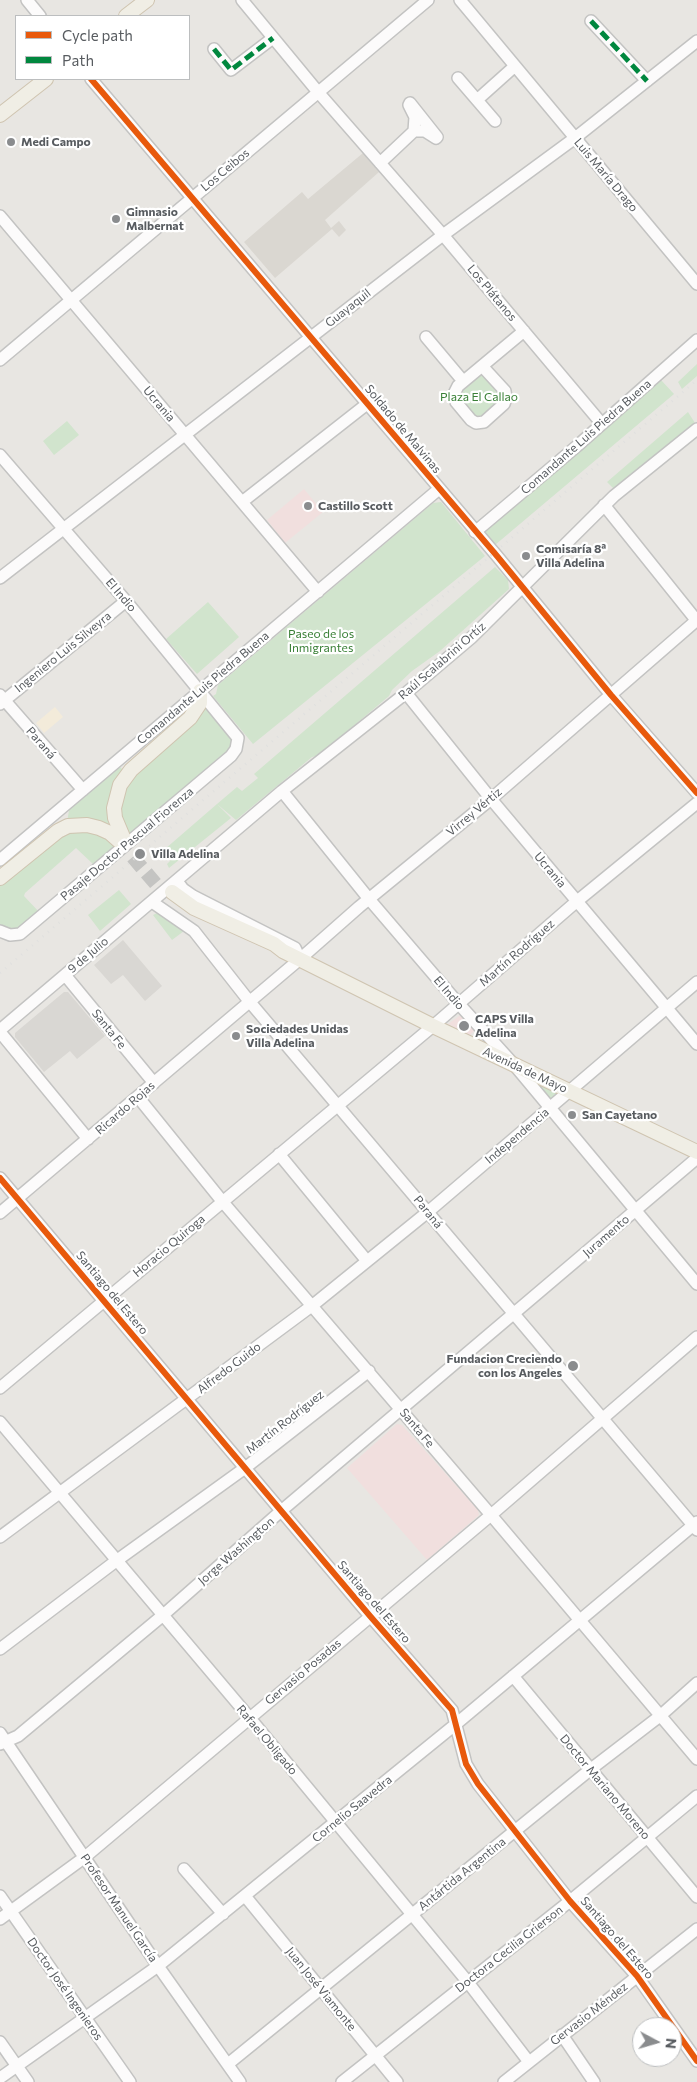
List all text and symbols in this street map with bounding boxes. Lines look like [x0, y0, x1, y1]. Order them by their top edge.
legend [15, 15, 190, 80]
text: Cycle path [62, 26, 133, 44]
text: Path [62, 51, 94, 69]
place label: Medi Campo [21, 135, 91, 149]
street label: Luis María Drago [571, 135, 641, 215]
marker: Medi Campo [5, 136, 17, 148]
street label: Los Ceibos [198, 146, 252, 194]
place label: Gimnasio Malbernat [126, 205, 184, 233]
marker: Gimnasio Malbernat [110, 213, 122, 225]
street label: Los Plátanos [464, 262, 520, 324]
street label: Guayaquil [322, 286, 374, 330]
street label: Comandante Luis Piedra Buena [518, 376, 654, 498]
street label: Soldado de Malvinas [362, 382, 444, 476]
street label: Ucrania [140, 383, 178, 425]
park label: Plaza El Callao [440, 390, 518, 404]
place label: Castillo Scott [318, 499, 393, 513]
marker: Castillo Scott [302, 500, 314, 512]
place label: Comisaría 8ª Villa Adelina [536, 542, 606, 570]
marker: Comisaría 8ª Villa Adelina [520, 550, 532, 562]
street label: El Indio [102, 575, 140, 615]
street label: Ingeniero Luis Silveyra [12, 609, 114, 695]
street label: Raúl Scalabrini Ortíz [396, 619, 488, 703]
park label: Paseo de los Inmigrantes [288, 627, 354, 655]
street label: Comandante Luis Piedra Buena [134, 628, 272, 748]
street label: Paraná [23, 724, 59, 762]
street label: Pasaje Doctor Pascual Fiorenza [58, 784, 196, 904]
street label: Virrey Vértiz [443, 785, 505, 839]
marker: Villa Adelina [133, 847, 147, 861]
place label: Villa Adelina [151, 847, 220, 861]
street label: Ucrania [531, 849, 569, 891]
street label: Martín Rodríguez [477, 916, 557, 990]
street label: 9 de Julio [65, 934, 111, 976]
street label: El Indio [430, 973, 468, 1013]
street label: Santa Fe [89, 1006, 129, 1052]
place label: CAPS Villa Adelina [475, 1012, 534, 1040]
marker: CAPS Villa Adelina [457, 1019, 471, 1033]
place label: Sociedades Unidas Villa Adelina [246, 1022, 348, 1050]
marker: Sociedades Unidas Villa Adelina [230, 1030, 242, 1042]
street label: Avenida de Mayo [480, 1044, 570, 1096]
street label: Ricardo Rojas [92, 1078, 158, 1138]
street label: Independencia [482, 1105, 552, 1167]
place label: San Cayetano [582, 1108, 657, 1122]
marker: San Cayetano [566, 1109, 578, 1121]
street label: Paraná [410, 1193, 446, 1231]
street label: Horacio Quiroga [130, 1212, 208, 1280]
street label: Juramento [580, 1212, 632, 1260]
street label: Santiago del Estero [73, 1248, 151, 1338]
street label: Alfredo Guido [194, 1339, 264, 1397]
place label: Fundacion Creciendo con los Angeles [447, 1352, 562, 1380]
marker: Fundacion Creciendo con los Angeles [566, 1359, 580, 1373]
street label: Martín Rodríguez [243, 1387, 327, 1457]
street label: Santa Fe [396, 1406, 438, 1450]
street label: Jorge Washington [195, 1514, 277, 1588]
street label: Santiago del Estero [334, 1558, 414, 1646]
street label: Gervasio Posadas [262, 1636, 344, 1708]
street label: Rafael Obligado [234, 1702, 300, 1778]
street label: Doctor Mariano Moreno [557, 1732, 653, 1842]
street label: Cornelio Saavedra [309, 1772, 395, 1846]
street label: Antártida Argentina [415, 1834, 509, 1914]
street label: Profesor Manuel García [77, 1851, 161, 1965]
street label: Santiago del Estero [577, 1894, 657, 1982]
street label: Doctora Cecilia Grierson [452, 1903, 566, 1995]
street label: Doctor José Ingenieros [24, 1935, 106, 2043]
street label: Juan José Viamonte [283, 1944, 359, 2034]
street label: Gervasio Méndez [547, 1979, 631, 2049]
north arrow [632, 2017, 682, 2067]
text: N [662, 2037, 680, 2050]

